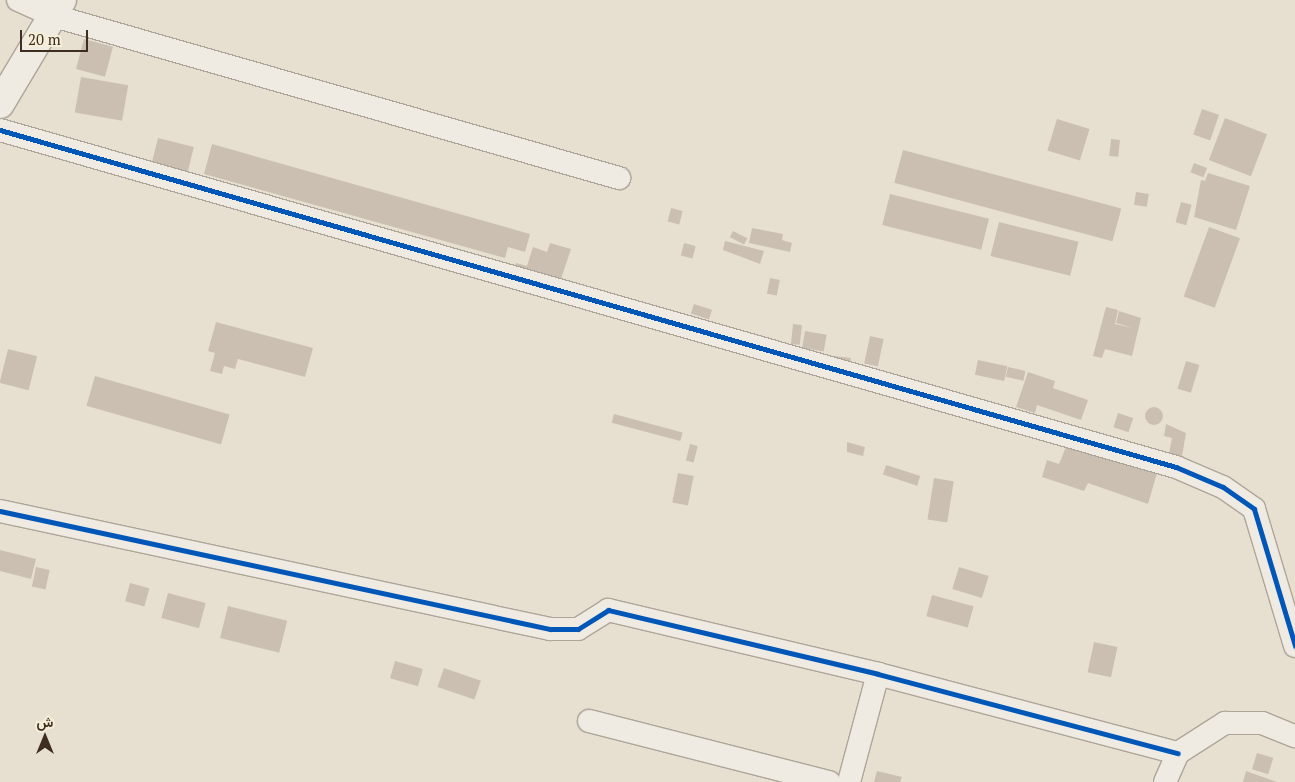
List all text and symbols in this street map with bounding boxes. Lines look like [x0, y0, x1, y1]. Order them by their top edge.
scale bar [22, 20, 90, 52]
text: 20 m [28, 29, 61, 49]
north arrow [20, 712, 70, 762]
text: ش [37, 712, 53, 731]

